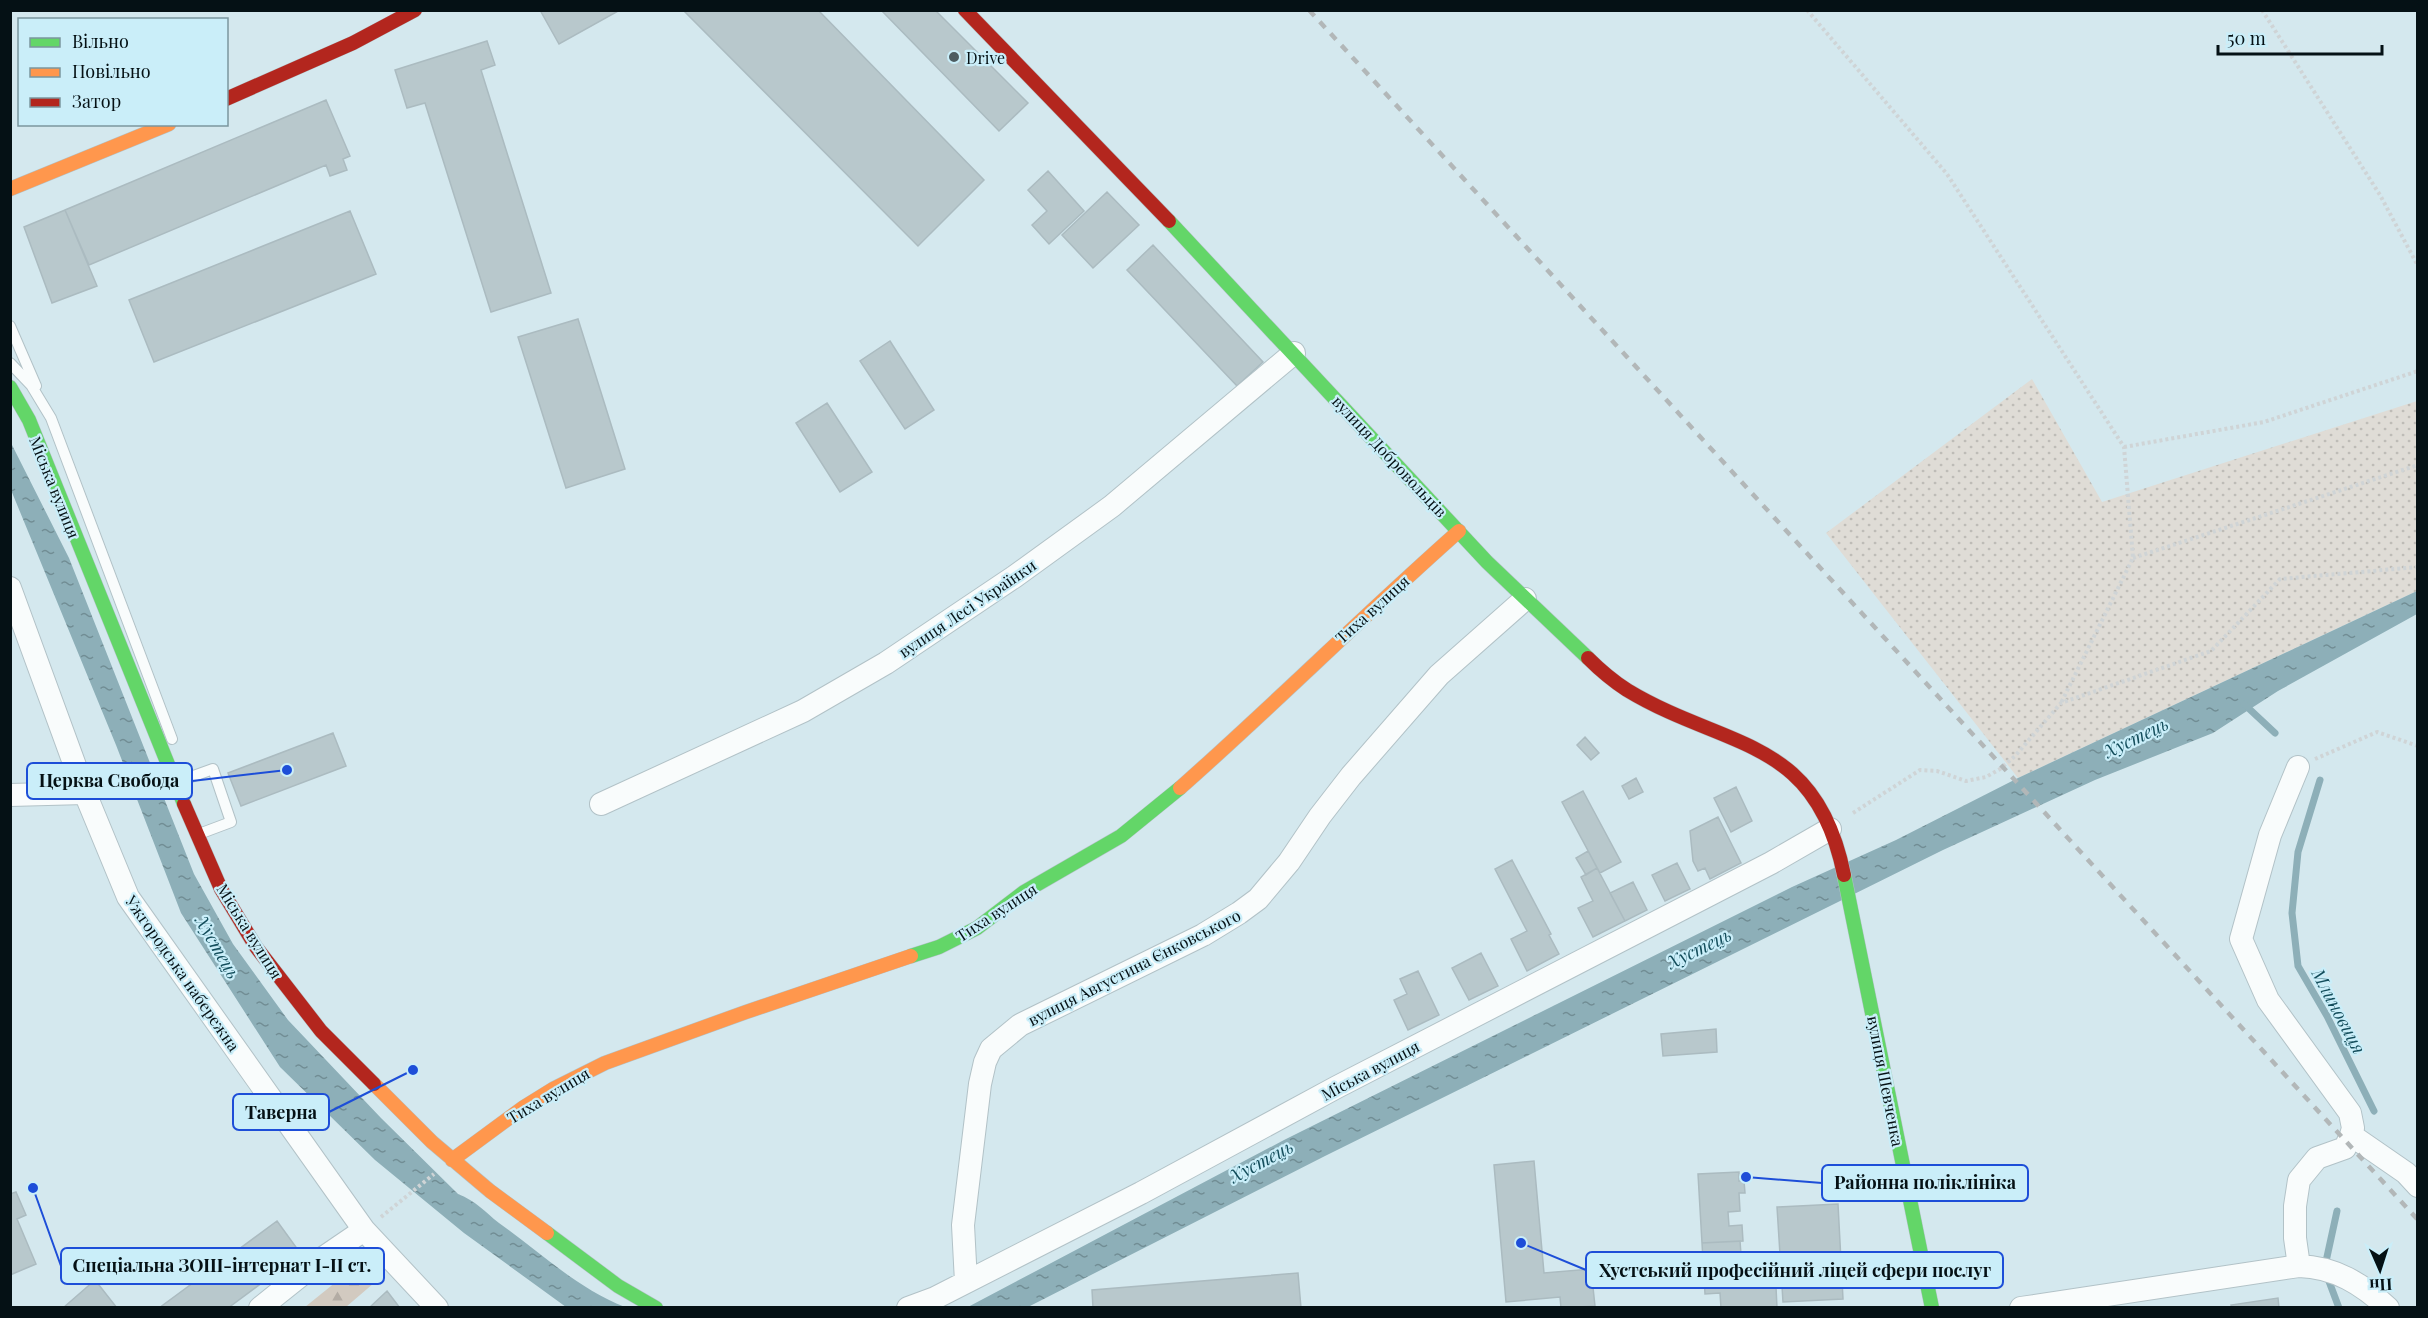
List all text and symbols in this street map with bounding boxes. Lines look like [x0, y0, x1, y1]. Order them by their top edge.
legend [18, 18, 228, 126]
scale bar [2218, 18, 2382, 56]
text: 50 m [2227, 26, 2266, 50]
text: Вільно [72, 29, 129, 53]
place label: Drive [966, 47, 1005, 68]
marker: Drive [947, 50, 961, 64]
text: Повільно [72, 59, 151, 83]
text: Затор [72, 89, 121, 113]
street label: вулиця Добровольців [1328, 391, 1452, 521]
street label: Міська вулиця [25, 433, 85, 541]
street label: вулиця Лесі Українки [894, 554, 1040, 662]
street label: Тиха вулиця [1331, 570, 1414, 648]
water label: Хустець [2099, 711, 2172, 763]
callout: Церква Свобода [27, 763, 192, 799]
text: Церква Свобода [39, 768, 180, 792]
street label: Тиха вулиця [951, 878, 1041, 946]
street label: Міська вулиця [212, 880, 288, 983]
street label: Ужгородська набережна [121, 890, 245, 1055]
street label: вулиця Августина Єнковського [1024, 904, 1244, 1030]
water label: Хустець [190, 910, 246, 983]
water label: Хустець [1662, 922, 1735, 974]
water label: Млиновиця [2306, 963, 2372, 1058]
street label: вулиця Шевченка [1863, 1014, 1909, 1148]
street label: Міська вулиця [1317, 1035, 1423, 1105]
street label: Тиха вулиця [503, 1062, 593, 1128]
callout: Таверна [233, 1094, 329, 1130]
text: Таверна [245, 1100, 318, 1124]
water label: Хустець [1224, 1134, 1297, 1188]
callout: Районна поліклініка [1822, 1165, 2028, 1201]
text: Районна поліклініка [1834, 1170, 2017, 1194]
north arrow [2350, 1240, 2410, 1300]
callout: Спеціальна ЗОШ-інтернат І-ІІ ст. [61, 1248, 384, 1284]
callout: Хустський професійний ліцей сфери послуг [1586, 1252, 2003, 1288]
text: Спеціальна ЗОШ-інтернат І-ІІ ст. [73, 1253, 371, 1277]
text: Хустський професійний ліцей сфери послуг [1599, 1258, 1991, 1282]
text: Пн [2369, 1274, 2393, 1297]

